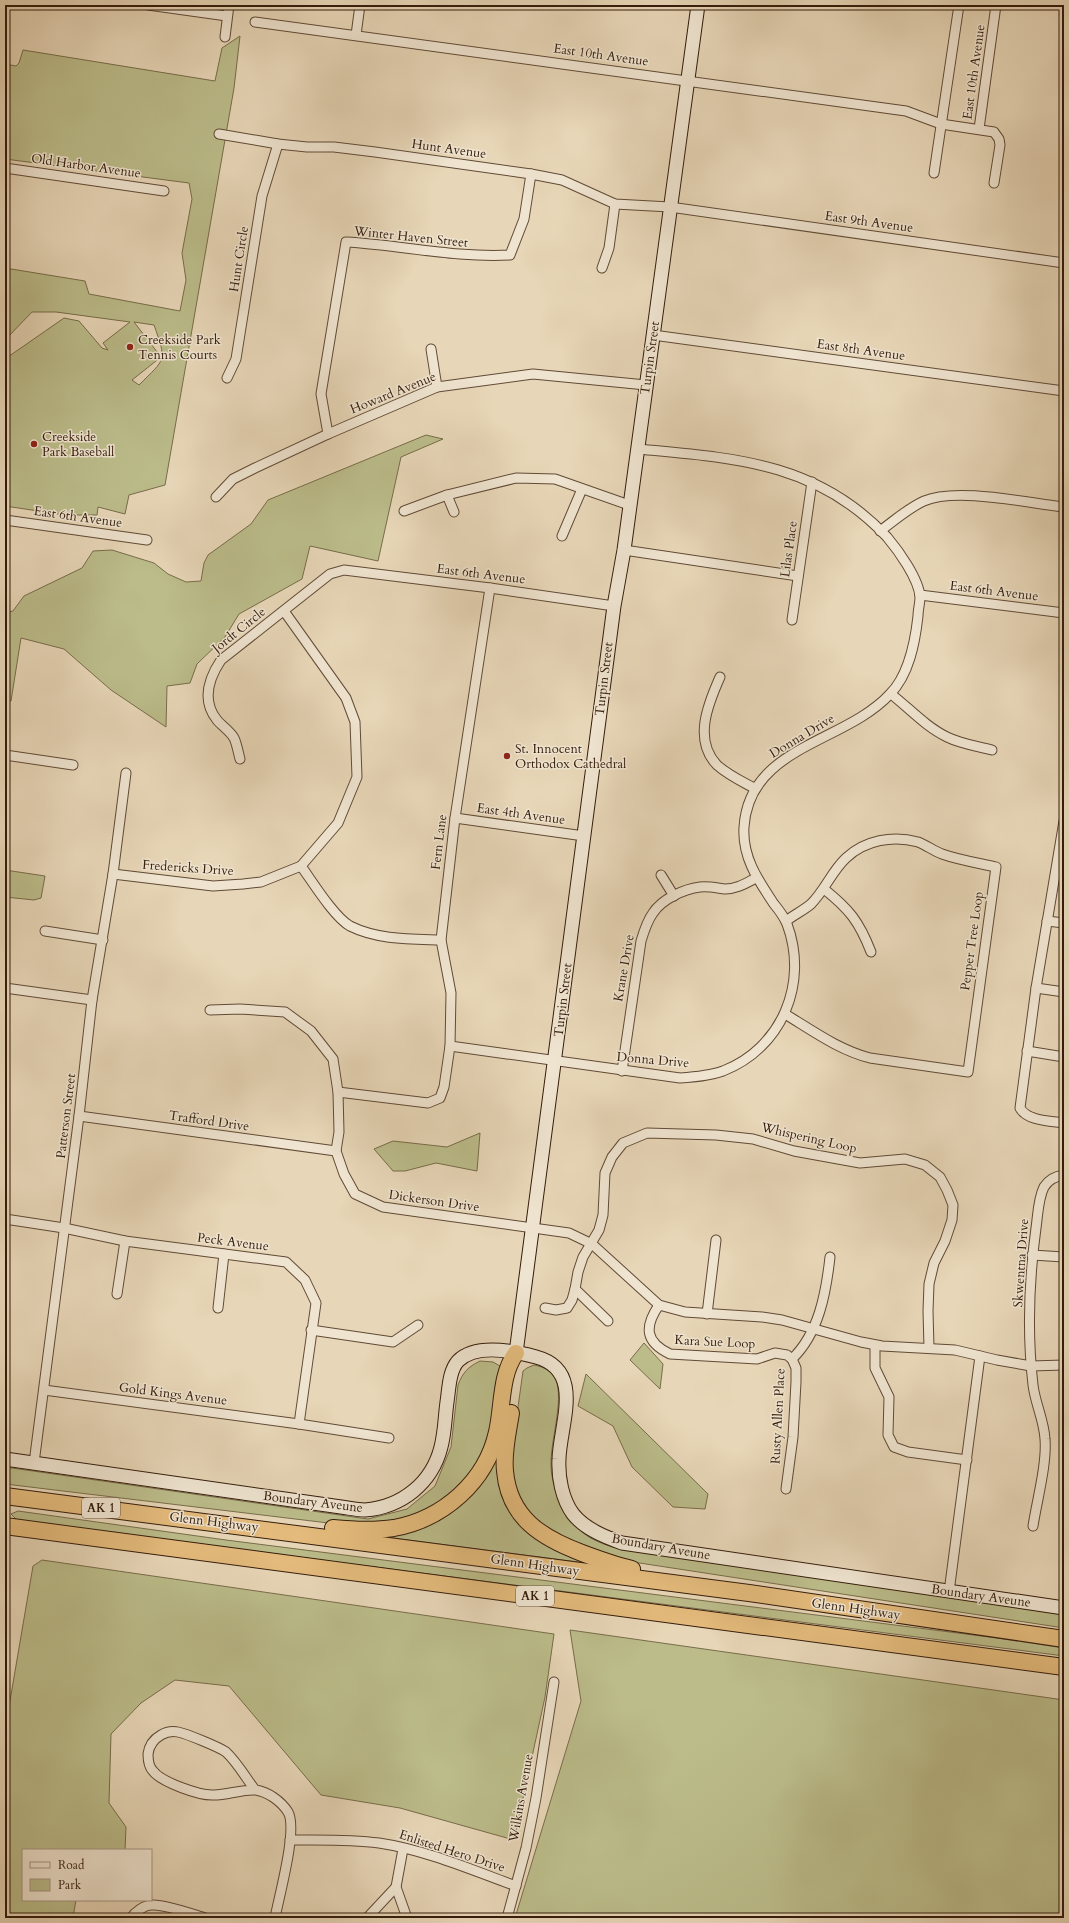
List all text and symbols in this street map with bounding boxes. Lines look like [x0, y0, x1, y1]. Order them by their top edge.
street label: East 10th Avenue [958, 23, 990, 121]
street label: East 10th Avenue [552, 39, 650, 71]
street label: Hunt Avenue [411, 135, 488, 163]
street label: Old Harbor Avenue [30, 149, 142, 183]
street label: East 9th Avenue [824, 207, 914, 237]
street label: Winter Haven Street [352, 222, 469, 252]
street label: Hunt Circle [225, 225, 253, 293]
street label: Turpin Street [636, 320, 664, 396]
place label: Creekside Park Tennis Courts [138, 331, 221, 364]
street label: East 8th Avenue [816, 335, 906, 365]
marker: Creekside Park Tennis Courts [125, 342, 135, 352]
street label: Howard Avenue [347, 368, 439, 418]
place label: Creekside Park Baseball [42, 428, 115, 461]
marker: Creekside Park Baseball [29, 439, 39, 449]
street label: East 6th Avenue [33, 502, 123, 532]
street label: Lilas Place [776, 520, 802, 578]
street label: East 6th Avenue [436, 560, 526, 588]
street label: East 6th Avenue [949, 577, 1039, 605]
street label: Jordt Circle [207, 603, 270, 658]
street label: Turpin Street [591, 641, 617, 717]
street label: Donna Drive [766, 709, 838, 762]
place label: St. Innocent Orthodox Cathedral [515, 740, 627, 773]
marker: St. Innocent Orthodox Cathedral [502, 751, 512, 761]
street label: East 4th Avenue [476, 799, 566, 829]
street label: Fern Lane [427, 813, 451, 871]
street label: Fredericks Drive [142, 856, 234, 880]
street label: Pepper Tree Loop [956, 890, 988, 992]
street label: Krane Drive [609, 933, 639, 1003]
street label: Turpin Street [550, 962, 576, 1038]
street label: Donna Drive [616, 1048, 690, 1072]
street label: Patterson Street [52, 1072, 80, 1160]
street label: Trafford Drive [167, 1106, 251, 1136]
street label: Whispering Loop [758, 1118, 859, 1158]
street label: Dickerson Drive [387, 1186, 481, 1216]
street label: Skwentna Drive [1009, 1218, 1033, 1308]
street label: Peck Avenue [196, 1229, 270, 1255]
street label: Kara Sue Loop [674, 1331, 756, 1353]
street label: Rusty Allen Place [766, 1367, 790, 1464]
street label: Gold Kings Avenue [118, 1378, 228, 1410]
street label: Boundary Aveune [262, 1487, 364, 1517]
road number: AK 1 [82, 1498, 120, 1518]
street label: Glenn Highway [168, 1508, 260, 1536]
street label: Boundary Aveune [610, 1529, 712, 1565]
street label: Glenn Highway [489, 1550, 581, 1580]
street label: Boundary Aveune [930, 1580, 1032, 1612]
road number: AK 1 [516, 1586, 554, 1606]
street label: Glenn Highway [810, 1594, 902, 1624]
street label: Wilkins Avenue [504, 1752, 538, 1845]
street label: Enlisted Hero Drive [397, 1825, 507, 1877]
legend [22, 1849, 152, 1901]
text: Road [58, 1857, 85, 1873]
text: Park [58, 1877, 82, 1893]

